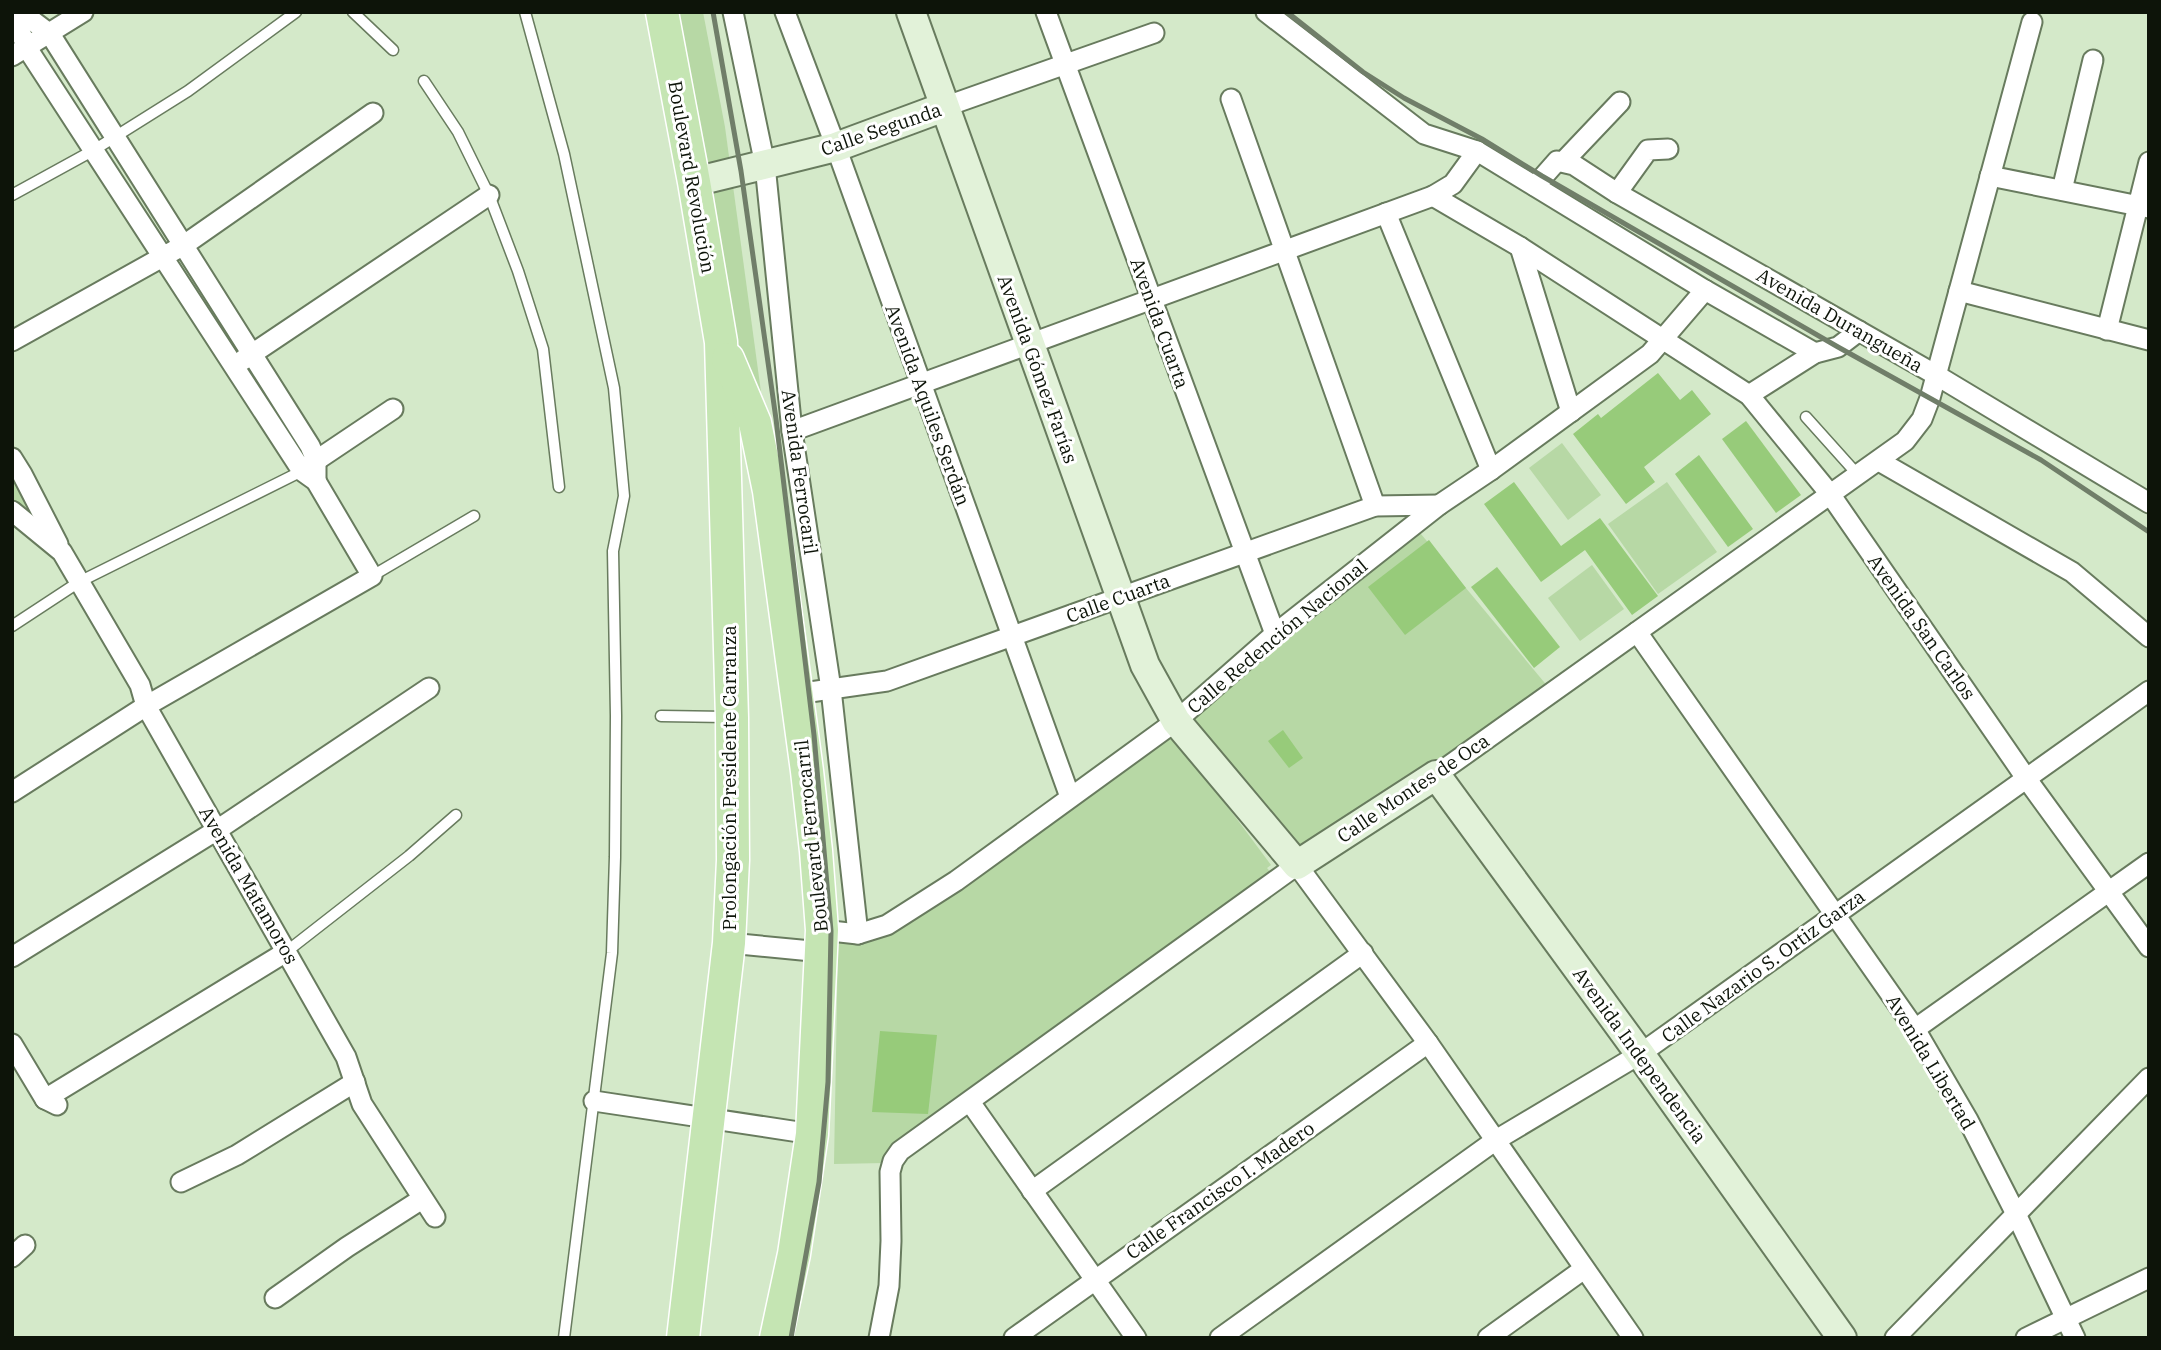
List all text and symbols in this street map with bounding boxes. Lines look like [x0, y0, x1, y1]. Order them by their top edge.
street label: Boulevard Revolución [663, 79, 721, 275]
street label: Calle Segunda [818, 97, 944, 161]
street label: Avenida Cuarta [1125, 254, 1195, 392]
street label: Avenida Durangueña [1753, 263, 1927, 377]
street label: Avenida Gómez Farías [993, 271, 1083, 467]
street label: Avenida Aquiles Serdán [880, 301, 976, 509]
street label: Avenida Ferrocaril [777, 388, 824, 556]
street label: Avenida San Carlos [1863, 550, 1981, 704]
street label: Calle Redención Nacional [1182, 553, 1372, 718]
street label: Calle Cuarta [1063, 568, 1173, 628]
street label: Prolongación Presidente Carranza [717, 625, 741, 931]
street label: Calle Montes de Oca [1332, 728, 1494, 848]
street label: Boulevard Ferrocarril [789, 738, 833, 933]
street label: Avenida Matamoros [194, 802, 304, 968]
street label: Calle Nazario S. Ortiz Garza [1657, 884, 1869, 1048]
street label: Avenida Independencia [1568, 962, 1712, 1148]
street label: Avenida Libertad [1881, 990, 1981, 1134]
street label: Calle Francisco I. Madero [1121, 1116, 1319, 1264]

